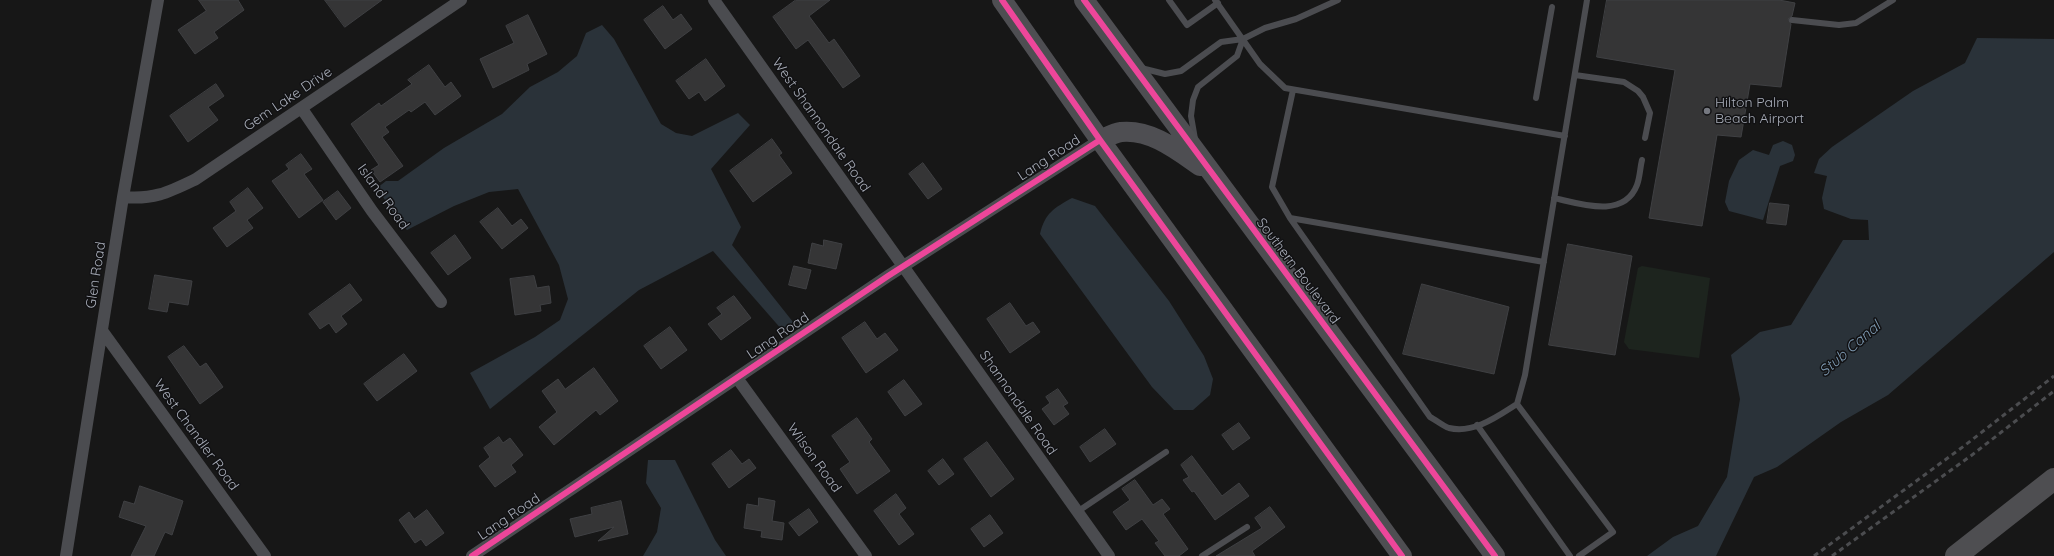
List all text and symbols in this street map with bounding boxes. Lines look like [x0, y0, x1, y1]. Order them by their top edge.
street label: West Shannondale Road [768, 55, 874, 195]
street label: Gem Lake Drive [241, 63, 335, 135]
place label: Hilton Palm Beach Airport [1715, 95, 1804, 128]
marker: Hilton Palm Beach Airport [1702, 106, 1712, 116]
street label: Lang Road [1015, 132, 1083, 184]
street label: Island Road [354, 161, 412, 233]
street label: Southern Boulevard [1253, 215, 1343, 327]
street label: Glen Road [82, 240, 110, 310]
street label: Lang Road [744, 309, 812, 363]
water label: Stub Canal [1816, 317, 1884, 381]
street label: Shannondale Road [976, 348, 1060, 458]
street label: West Chandler Road [150, 376, 242, 494]
street label: Wilson Road [783, 420, 845, 496]
street label: Lang Road [475, 490, 543, 544]

